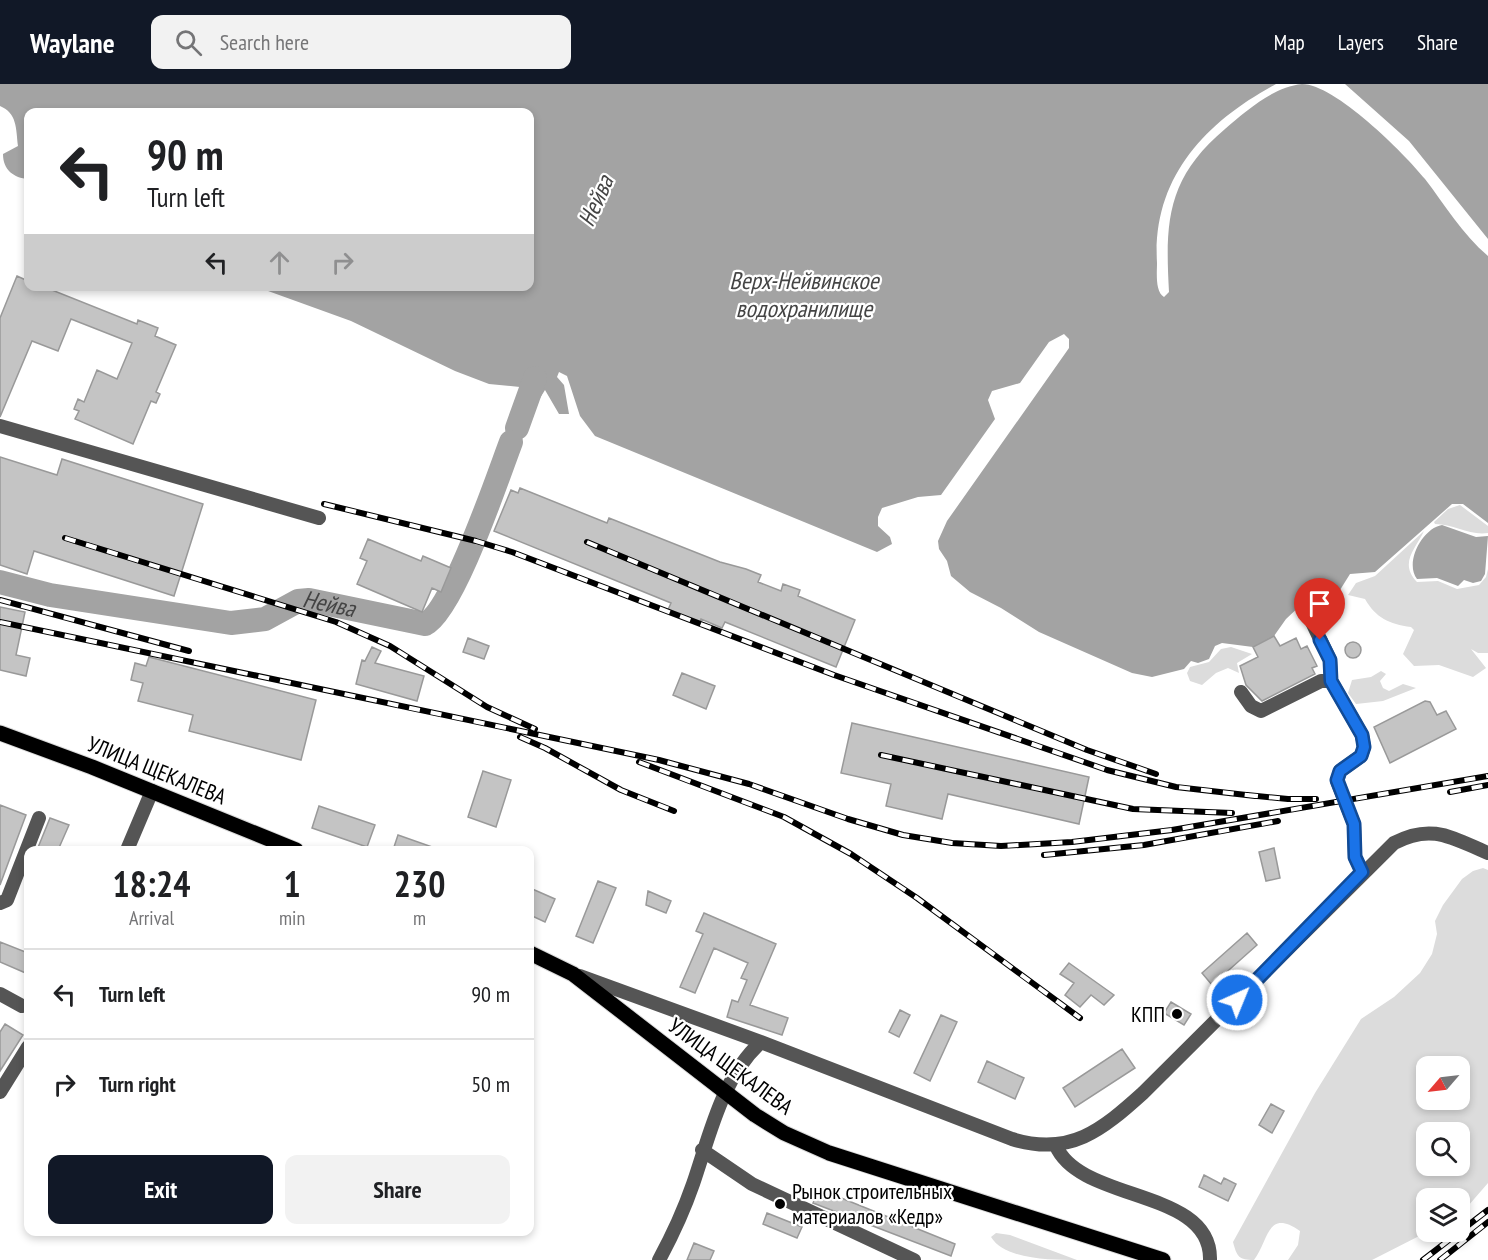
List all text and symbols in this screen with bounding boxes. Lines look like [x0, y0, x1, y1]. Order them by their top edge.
search box [151, 15, 571, 69]
text: Waylane [30, 24, 115, 61]
icon: search [172, 26, 205, 59]
text: Search here [220, 28, 309, 56]
text: Map [1274, 29, 1305, 56]
text: Layers [1338, 29, 1384, 56]
text: Share [1417, 29, 1458, 56]
text: 90 m [147, 127, 224, 182]
icon: left [48, 132, 126, 210]
water label: Нейва [571, 169, 621, 231]
text: Turn left [147, 180, 225, 214]
icon: left [200, 246, 233, 279]
icon: ahead [263, 246, 296, 279]
icon: right [326, 246, 359, 279]
water label: Верх-Нейвинское водохранилище [729, 265, 881, 324]
pin [1294, 578, 1345, 640]
water label: Нейва [300, 583, 359, 624]
icon: arrive [1303, 587, 1336, 620]
street label: УЛИЦА ЩЕКАЛЕВА [84, 729, 231, 811]
text: 18:24 [113, 860, 190, 907]
text: 1 [283, 860, 301, 907]
text: 230 [394, 860, 445, 907]
text: Arrival [129, 905, 174, 931]
text: min [279, 905, 305, 931]
text: m [413, 905, 426, 931]
position arrow [1205, 968, 1269, 1032]
icon: left [48, 978, 81, 1011]
text: Turn left [99, 980, 165, 1008]
text: 90 m [471, 980, 510, 1008]
place label: КПП [1131, 1000, 1165, 1028]
marker: КПП [1170, 1007, 1184, 1021]
street label: УЛИЦА ЩЕКАЛЕВА [663, 1011, 799, 1121]
north arrow [1416, 1056, 1470, 1110]
map controls [1416, 1056, 1470, 1242]
icon: right [48, 1068, 81, 1101]
text: Turn right [99, 1070, 176, 1098]
text: 50 m [471, 1070, 510, 1098]
button: search [1416, 1122, 1470, 1176]
button: Exit [48, 1155, 273, 1224]
button: Share [285, 1155, 510, 1224]
place label: Рынок строительных материалов «Кедр» [792, 1177, 952, 1230]
button: layers [1416, 1188, 1470, 1242]
marker: Рынок строительных материалов «Кедр» [773, 1197, 787, 1211]

